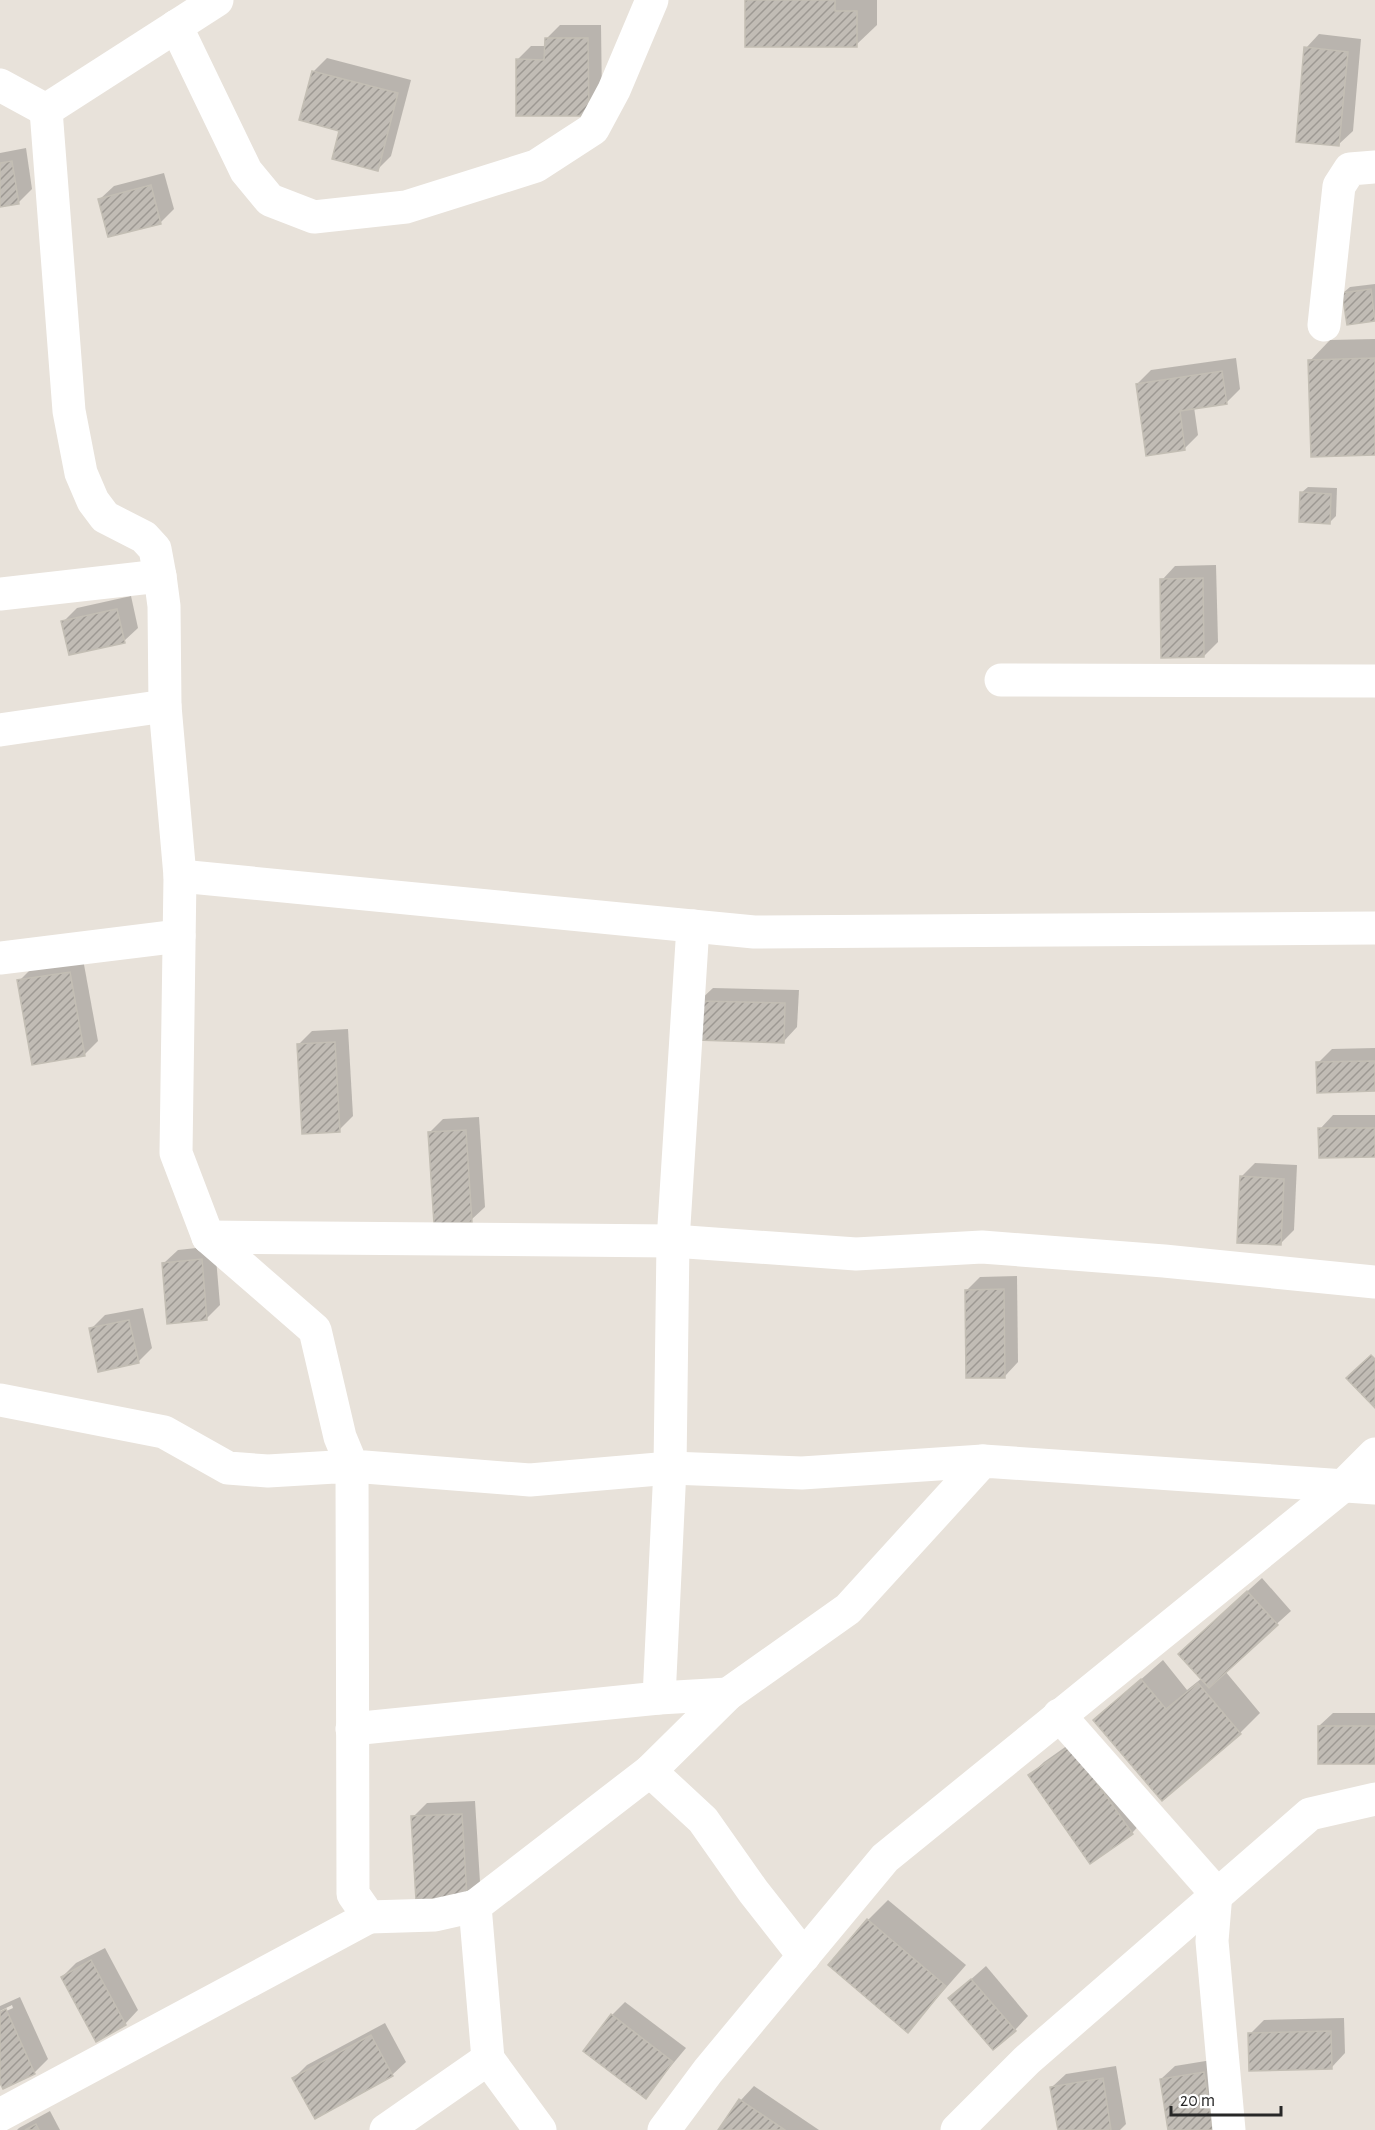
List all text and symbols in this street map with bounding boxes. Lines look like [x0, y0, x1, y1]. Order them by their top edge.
scale bar [1171, 2079, 1280, 2117]
text: 20 m [1180, 2092, 1215, 2110]

